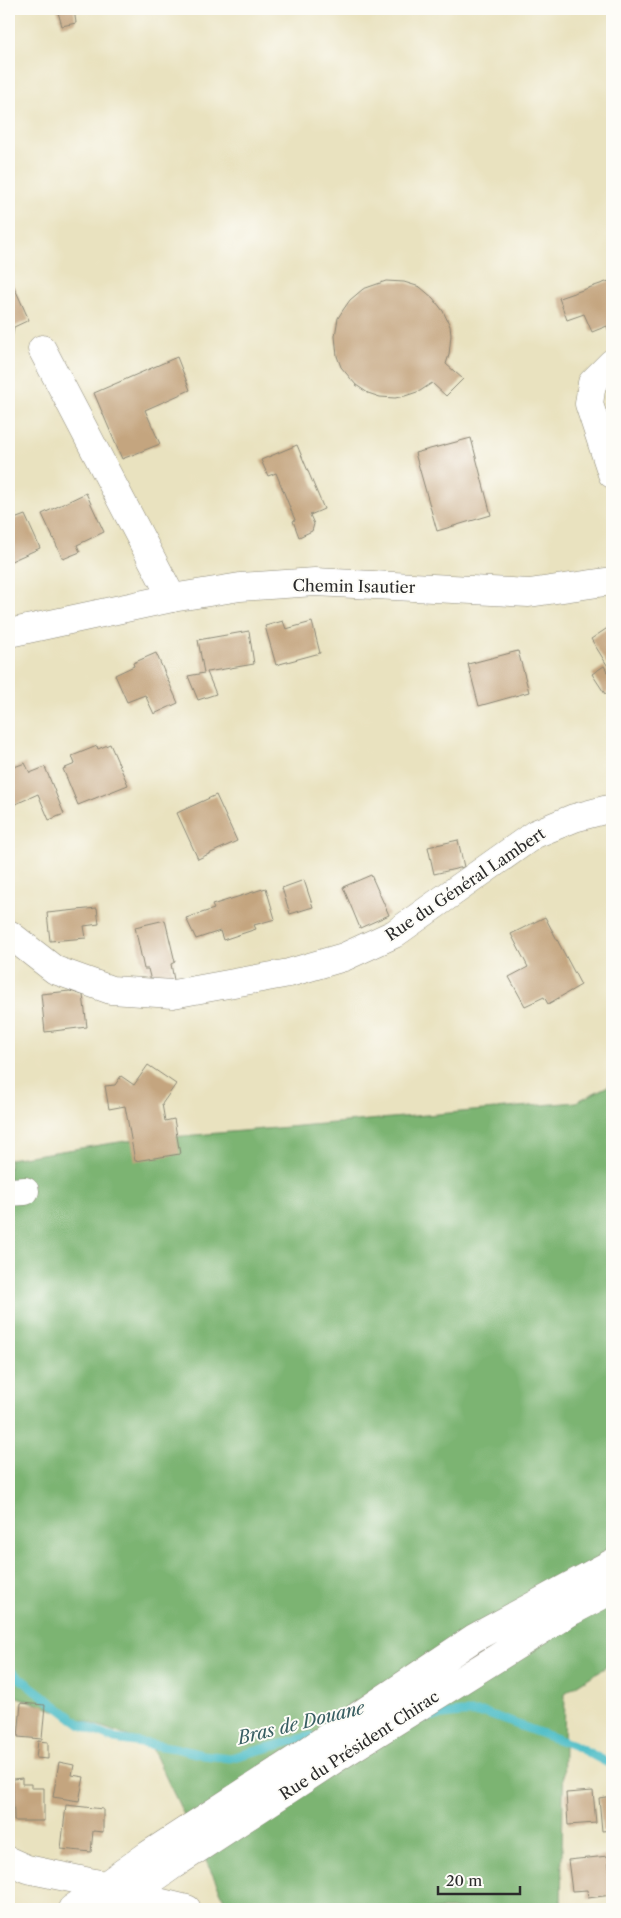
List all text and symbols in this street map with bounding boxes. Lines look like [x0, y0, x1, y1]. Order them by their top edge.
street label: Chemin Isautier [292, 575, 416, 597]
street label: Rue du Général Lambert [381, 823, 549, 945]
street label: Rue du Président Chirac [276, 1686, 442, 1804]
water label: Bras de Douane [233, 1696, 368, 1750]
scale bar [438, 1863, 521, 1895]
text: 20 m [446, 1871, 482, 1890]

